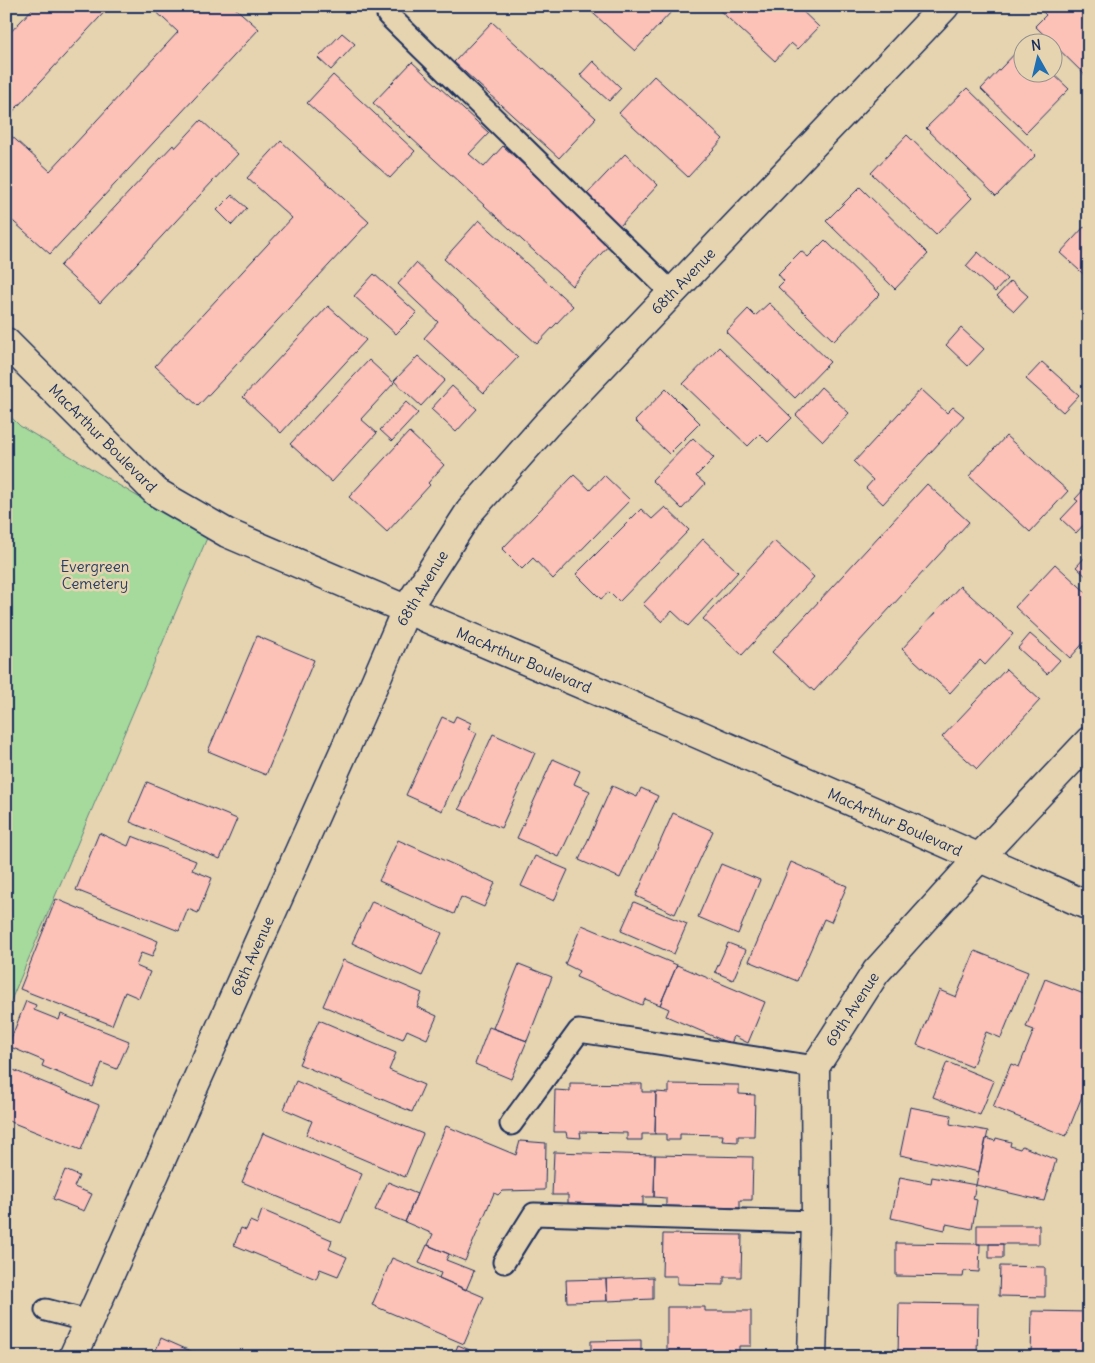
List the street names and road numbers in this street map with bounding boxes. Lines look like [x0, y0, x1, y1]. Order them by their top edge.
street label: 68th Avenue [647, 244, 719, 318]
street label: MacArthur Boulevard [45, 380, 161, 496]
street label: 68th Avenue [392, 547, 452, 629]
street label: MacArthur Boulevard [454, 623, 595, 697]
street label: MacArthur Boulevard [825, 784, 965, 860]
street label: 68th Avenue [226, 913, 278, 999]
street label: 69th Avenue [821, 968, 883, 1050]

